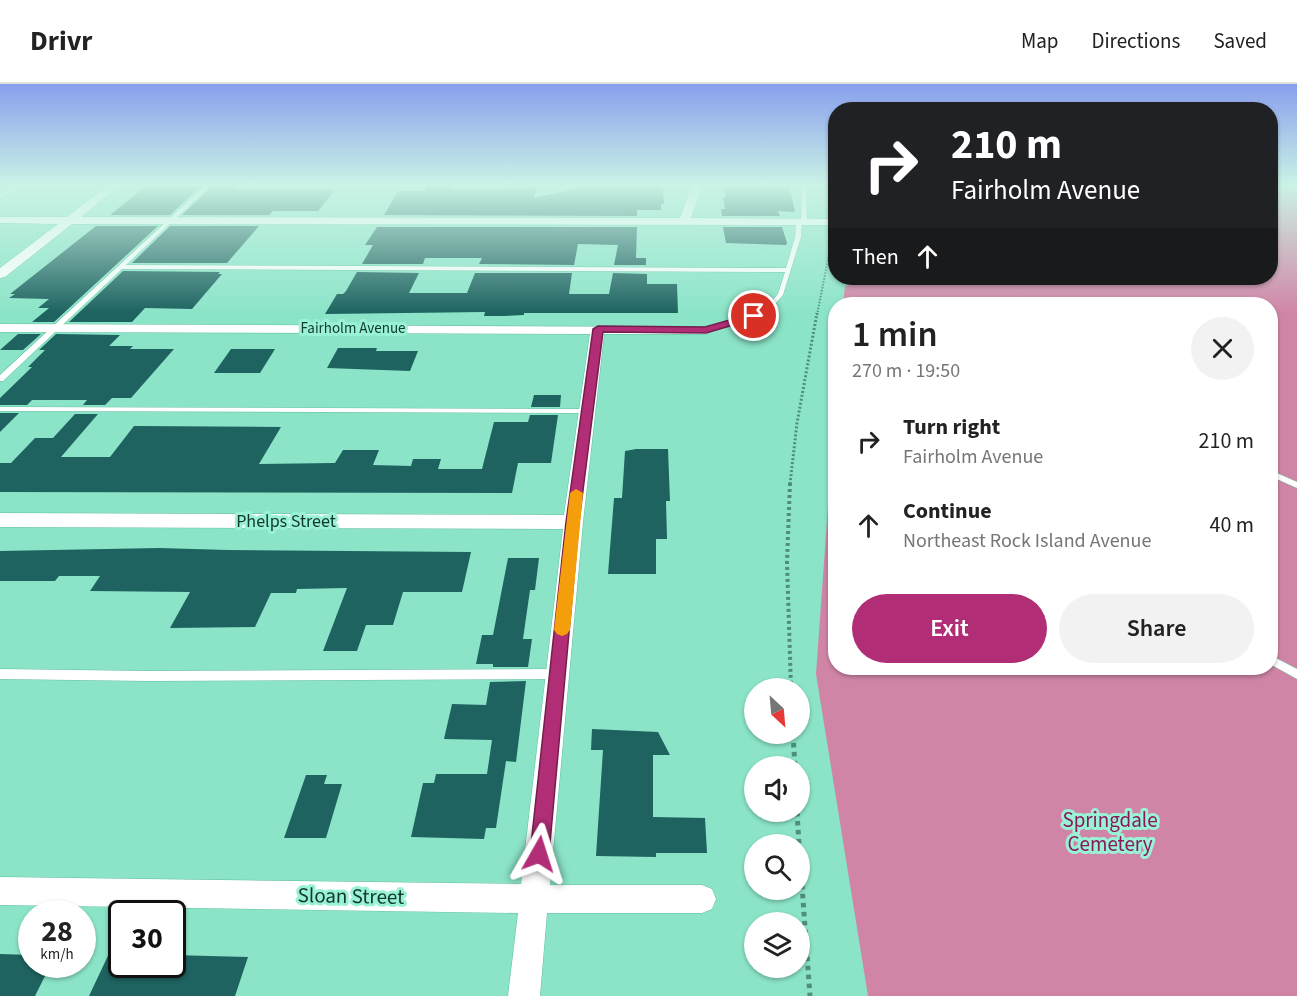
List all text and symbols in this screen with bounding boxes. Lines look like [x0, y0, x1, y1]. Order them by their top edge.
text: Drivr [30, 21, 92, 61]
text: Map [1021, 26, 1059, 56]
text: Directions [1092, 26, 1180, 56]
text: Saved [1213, 26, 1267, 56]
text: 210 m [951, 115, 1062, 175]
icon: right [852, 126, 930, 204]
text: Fairholm Avenue [951, 171, 1140, 210]
icon: ahead [911, 240, 944, 273]
text: Then [852, 241, 899, 273]
pin [728, 290, 779, 341]
icon: arrive [737, 299, 770, 332]
text: 1 min [852, 309, 938, 360]
button: close [1191, 317, 1254, 380]
street label: Fairholm Avenue [300, 318, 406, 339]
text: 270 m · 19:50 [852, 357, 960, 385]
text: Turn right [903, 411, 1000, 443]
icon: right [852, 425, 885, 458]
text: 210 m [1199, 425, 1254, 457]
text: Fairholm Avenue [903, 443, 1043, 471]
text: Continue [903, 495, 992, 527]
street label: Phelps Street [236, 509, 336, 534]
icon: ahead [852, 509, 885, 542]
text: 40 m [1209, 509, 1254, 541]
text: Northeast Rock Island Avenue [903, 527, 1151, 555]
button: Exit [852, 594, 1047, 663]
button: Share [1059, 594, 1254, 663]
north arrow [744, 678, 810, 744]
map controls [744, 678, 810, 978]
button: sound [744, 756, 810, 822]
park label: Springdale Cemetery [1062, 805, 1158, 859]
position arrow [507, 822, 571, 886]
button: search [744, 834, 810, 900]
street label: Sloan Street [297, 880, 405, 912]
speed limit sign: 30 [108, 900, 186, 978]
text: 28 [41, 910, 73, 953]
button: layers [744, 912, 810, 978]
text: km/h [40, 944, 74, 965]

